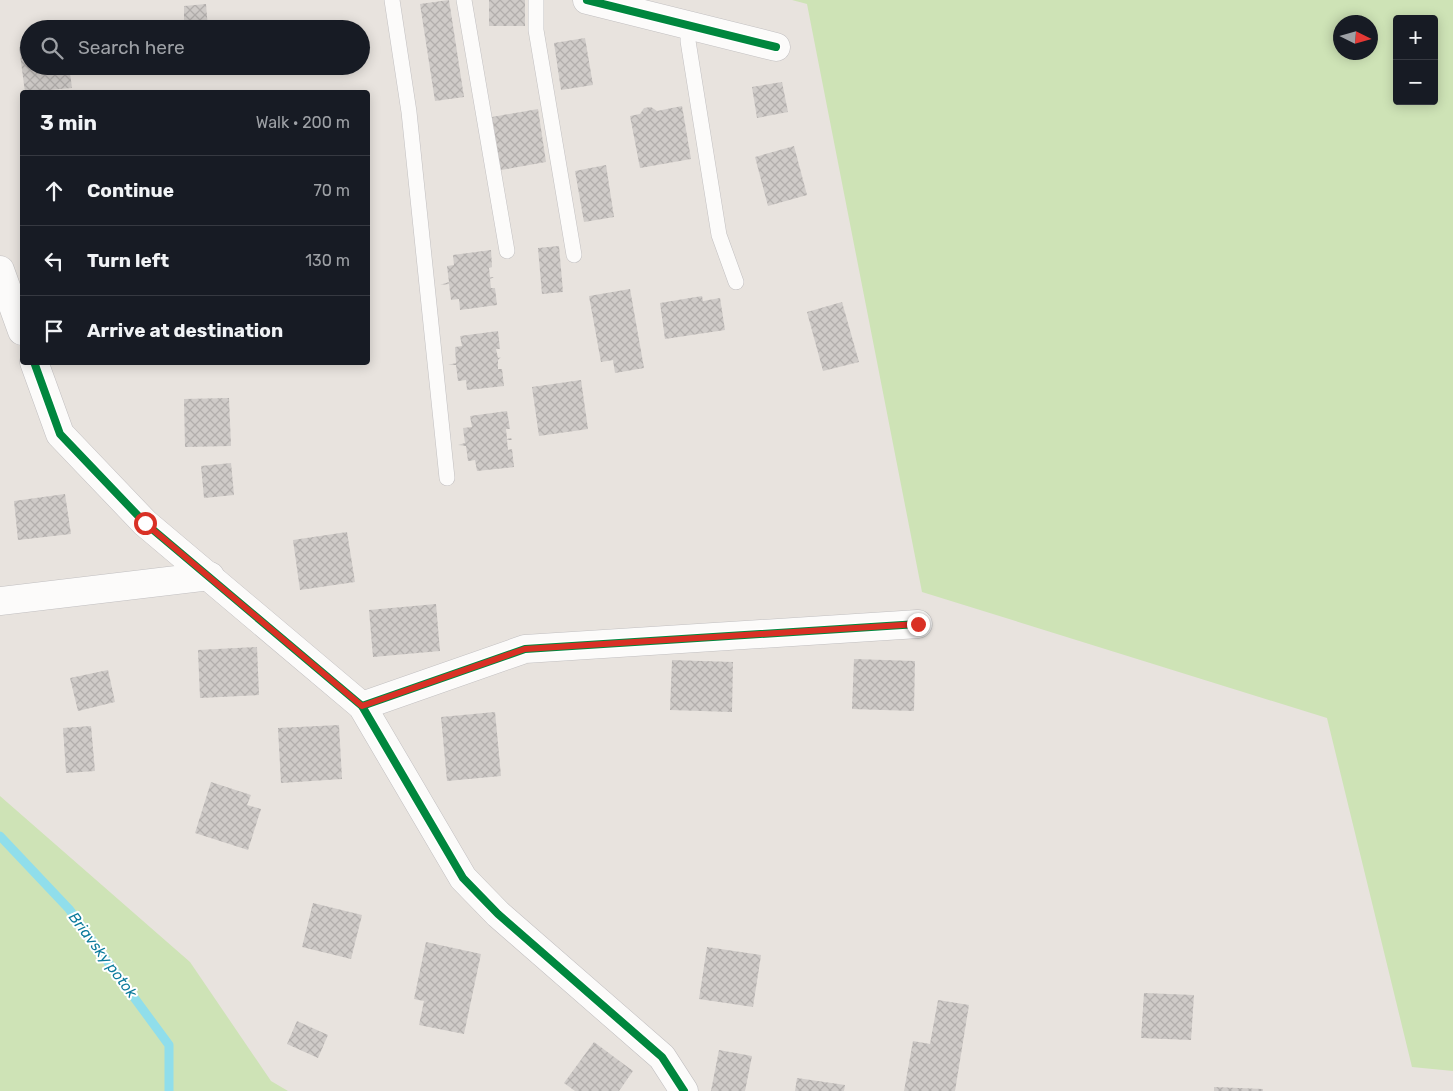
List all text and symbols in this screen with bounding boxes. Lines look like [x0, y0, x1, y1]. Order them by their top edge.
north arrow [1333, 15, 1378, 60]
map controls [1393, 15, 1438, 105]
button: + [1393, 15, 1438, 60]
search box [20, 20, 370, 75]
icon: search [38, 34, 66, 62]
text: Search here [78, 36, 185, 59]
button: − [1393, 60, 1438, 105]
text: 3 min [40, 110, 97, 135]
text: Walk · 200 m [256, 113, 350, 132]
icon: ahead [40, 177, 68, 205]
text: Continue [87, 179, 174, 202]
text: 70 m [313, 181, 350, 200]
icon: left [40, 247, 68, 275]
text: Turn left [87, 249, 169, 272]
text: 130 m [305, 251, 350, 270]
icon: arrive [40, 317, 68, 345]
text: Arrive at destination [87, 319, 283, 342]
route start [134, 512, 157, 535]
route end [907, 613, 930, 636]
water label: Briavsky potok [65, 909, 141, 1002]

